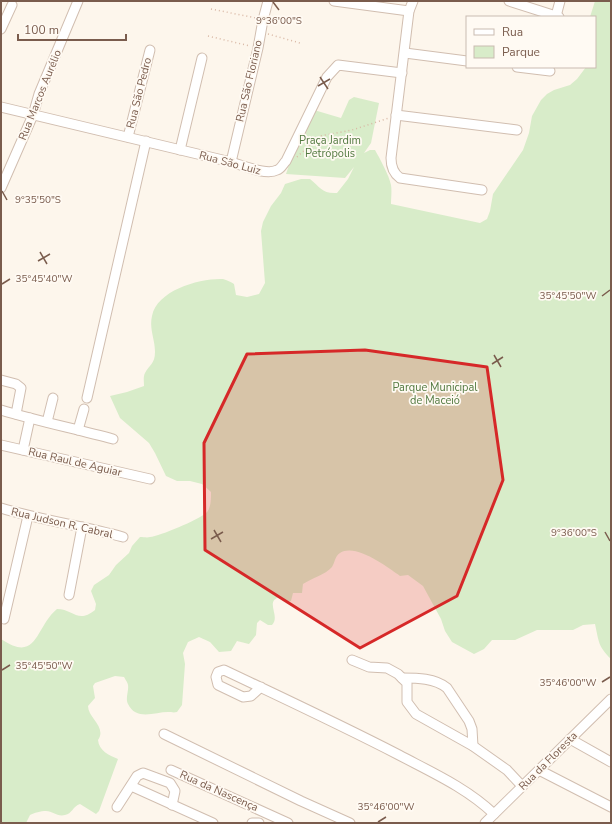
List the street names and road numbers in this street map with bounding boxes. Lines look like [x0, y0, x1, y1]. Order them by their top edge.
street label: Rua São Floriano [232, 39, 266, 123]
street label: Rua Marcos Aurélio [15, 48, 65, 142]
street label: Rua São Pedro [123, 56, 155, 130]
street label: Rua São Luiz [197, 148, 263, 178]
street label: Rua Raul de Aguiar [27, 444, 123, 480]
street label: Rua Judson R. Cabral [10, 504, 115, 542]
street label: Rua da Floresta [515, 728, 581, 794]
street label: Rua da Nascença [177, 767, 261, 815]

